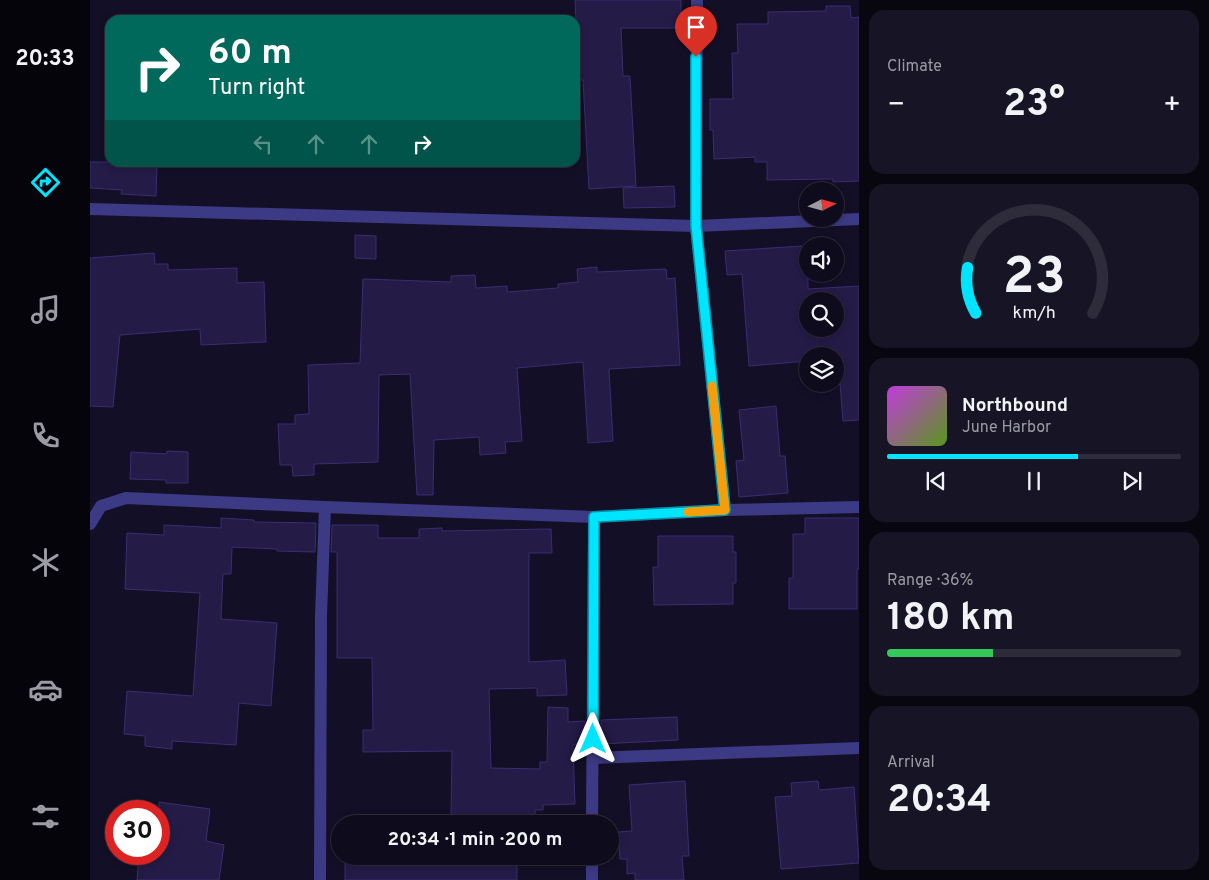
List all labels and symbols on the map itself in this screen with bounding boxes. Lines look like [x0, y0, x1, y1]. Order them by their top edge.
pin [675, 6, 717, 57]
north arrow [799, 182, 844, 228]
position arrow [566, 712, 618, 764]
speed limit sign: 30 [105, 800, 170, 865]

